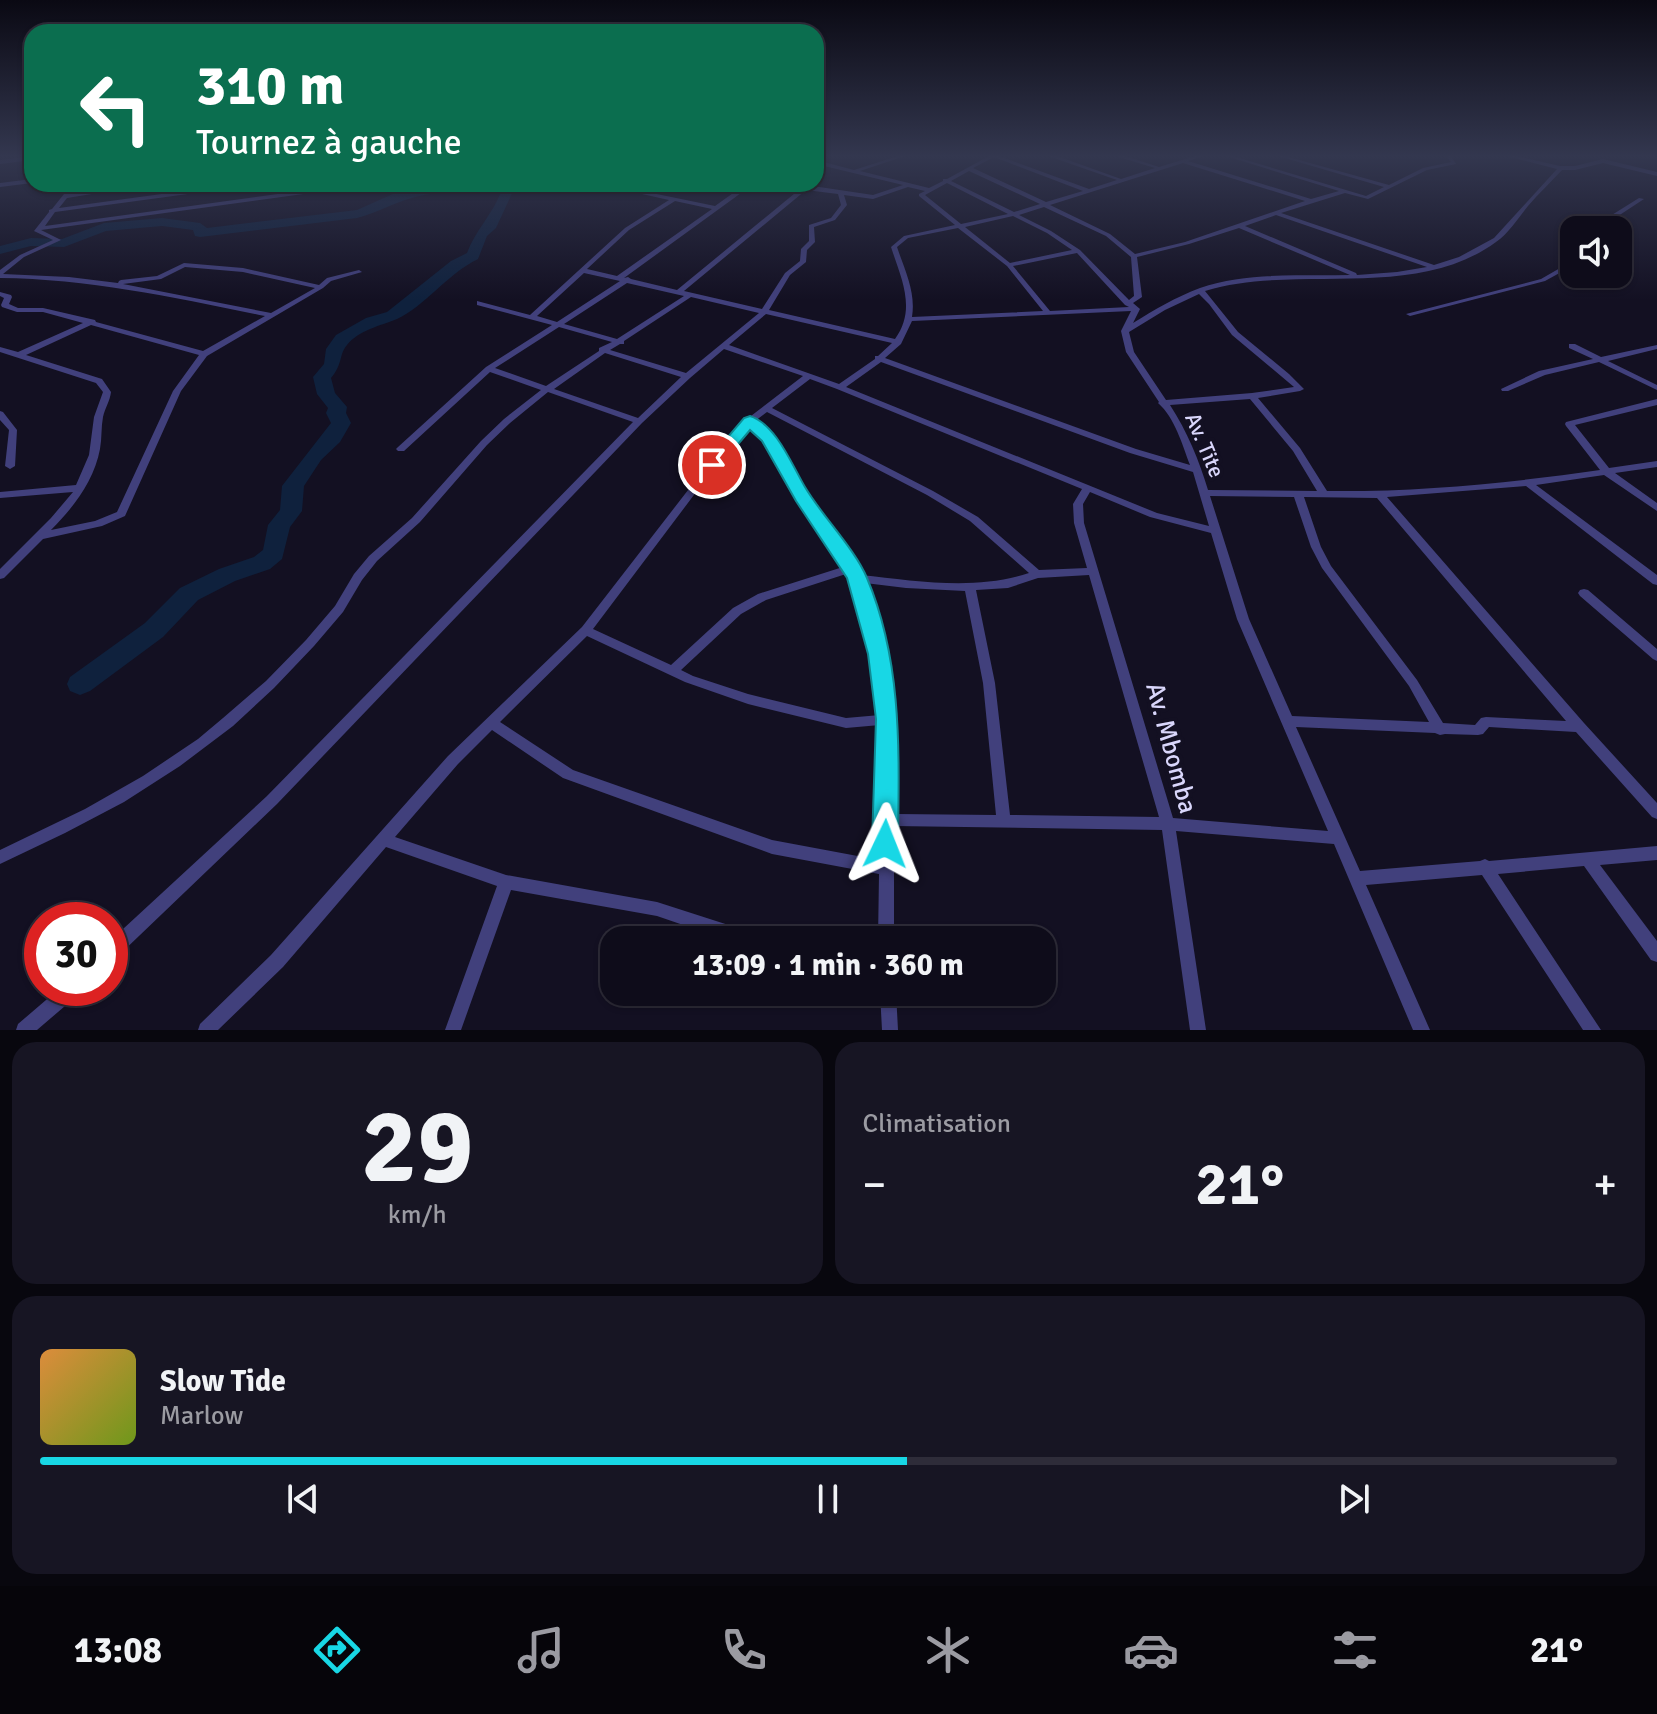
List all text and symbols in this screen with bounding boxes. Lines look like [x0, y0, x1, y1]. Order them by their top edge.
text: 310 m [196, 51, 344, 120]
icon: left [64, 56, 168, 160]
text: Tournez à gauche [196, 120, 462, 165]
map controls [1560, 216, 1632, 288]
button: sound [1560, 216, 1632, 288]
street label: Av. Tite [1179, 409, 1231, 481]
pin [678, 431, 746, 499]
icon: arrive [690, 443, 734, 487]
street label: Av. Mbomba [1138, 679, 1204, 817]
position arrow [843, 802, 927, 886]
speed limit sign: 30 [24, 902, 128, 1006]
text: 13:09 · 1 min · 360 m [692, 947, 964, 984]
text: 29 [361, 1083, 473, 1211]
text: Climatisation [863, 1108, 1011, 1140]
text: 21° [1195, 1148, 1284, 1222]
text: − [863, 1158, 886, 1212]
text: + [1593, 1158, 1617, 1212]
text: km/h [388, 1199, 447, 1231]
text: Slow Tide [160, 1363, 286, 1400]
text: Marlow [160, 1400, 243, 1432]
icon: previous [281, 1477, 325, 1521]
icon: pause [806, 1477, 850, 1521]
icon: next [1332, 1477, 1376, 1521]
icon: directions [309, 1622, 365, 1678]
icon: music [513, 1622, 569, 1678]
icon: phone [716, 1622, 772, 1678]
icon: climate [920, 1622, 976, 1678]
icon: car [1123, 1622, 1179, 1678]
icon: filters [1327, 1622, 1383, 1678]
text: 13:08 [74, 1628, 162, 1673]
text: 21° [1530, 1628, 1583, 1673]

